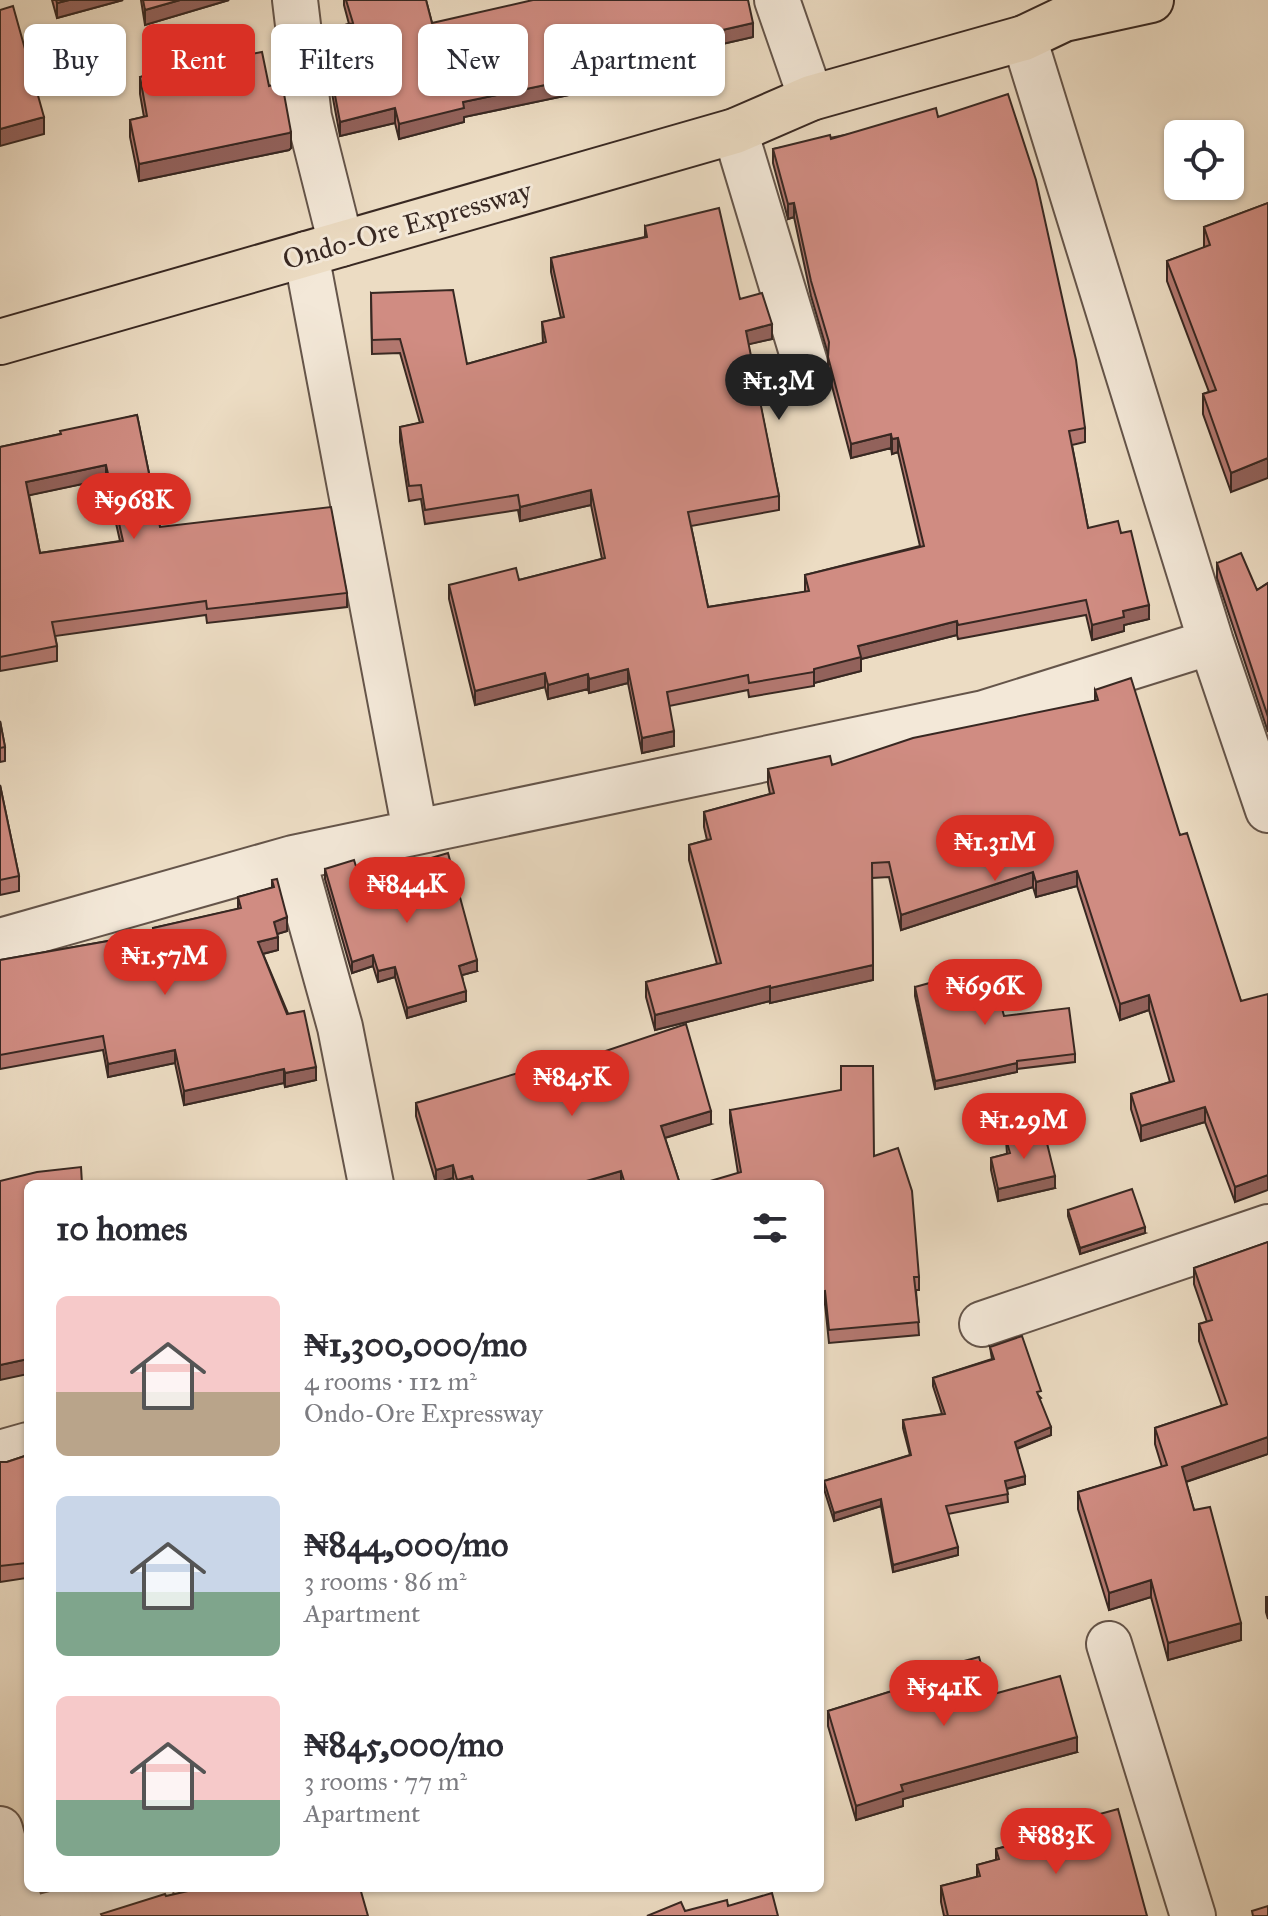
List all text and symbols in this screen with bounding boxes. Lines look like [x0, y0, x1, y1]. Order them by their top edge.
chip: Buy [24, 24, 126, 96]
chip: Rent [142, 24, 255, 96]
chip: Filters [271, 24, 402, 96]
chip: New [418, 24, 528, 96]
chip: Apartment [544, 24, 725, 96]
map controls [1164, 120, 1244, 200]
button: locate [1164, 120, 1244, 200]
street label: Ondo-Ore Expressway [278, 172, 536, 277]
pin: ₦1.3M [723, 354, 835, 422]
text: ₦1.3M [743, 364, 815, 396]
pin: ₦968K [78, 473, 190, 541]
text: ₦968K [95, 483, 173, 515]
pin: ₦1.31M [930, 815, 1060, 883]
text: ₦1.31M [954, 825, 1036, 857]
pin: ₦844K [351, 857, 463, 925]
text: ₦844K [367, 867, 447, 899]
pin: ₦1.57M [100, 929, 230, 997]
text: ₦1.57M [122, 939, 208, 971]
pin: ₦696K [929, 959, 1041, 1027]
text: ₦696K [946, 969, 1024, 1001]
pin: ₦845K [516, 1050, 628, 1118]
text: ₦845K [533, 1060, 611, 1092]
pin: ₦1.29M [959, 1093, 1089, 1161]
text: ₦1.29M [980, 1103, 1068, 1135]
icon: filters [748, 1206, 792, 1250]
text: 10 homes [56, 1208, 187, 1249]
text: ₦1,300,000/mo [304, 1324, 527, 1365]
icon: home [120, 1328, 216, 1424]
text: 4 rooms · 112 m² [304, 1365, 477, 1397]
text: Ondo-Ore Expressway [304, 1397, 543, 1429]
text: ₦844,000/mo [304, 1524, 508, 1565]
icon: home [120, 1528, 216, 1624]
text: 3 rooms · 86 m² [304, 1565, 467, 1597]
text: Apartment [304, 1597, 420, 1629]
pin: ₦541K [888, 1660, 1000, 1728]
text: ₦541K [907, 1670, 981, 1702]
text: ₦845,000/mo [304, 1724, 504, 1765]
icon: home [120, 1728, 216, 1824]
text: 3 rooms · 77 m² [304, 1765, 467, 1797]
text: Apartment [304, 1797, 420, 1829]
pin: ₦883K [1000, 1808, 1112, 1876]
text: ₦883K [1018, 1818, 1094, 1850]

